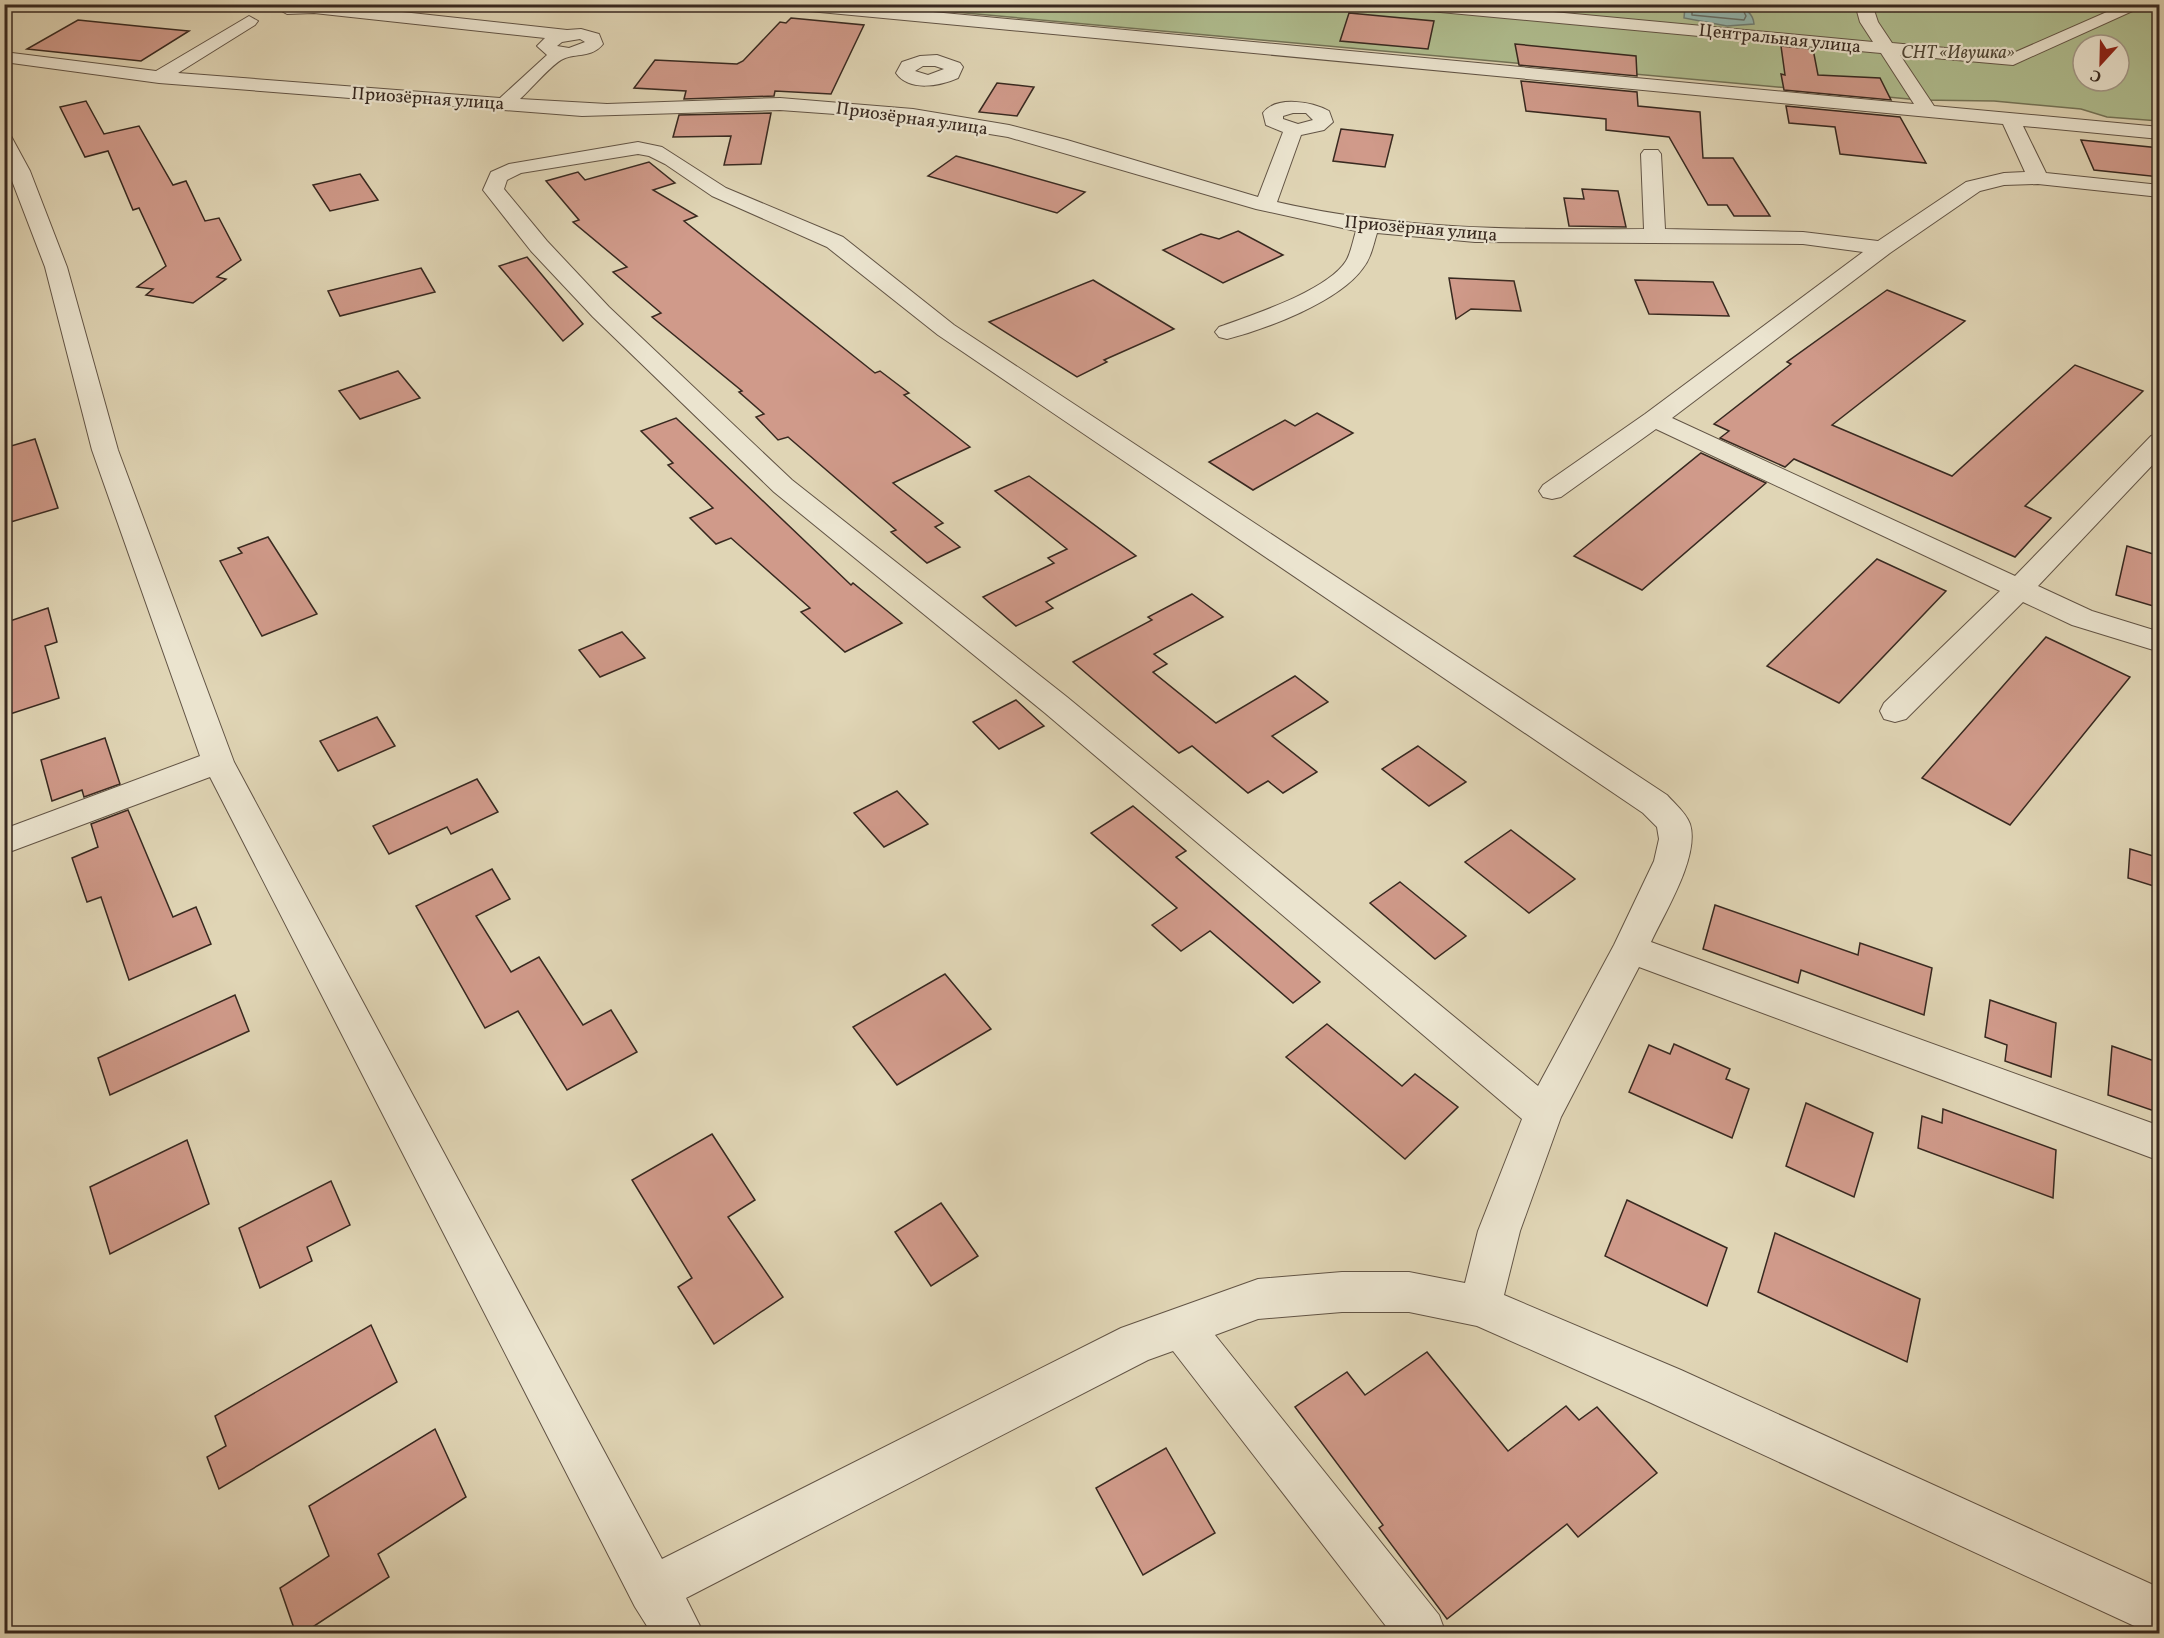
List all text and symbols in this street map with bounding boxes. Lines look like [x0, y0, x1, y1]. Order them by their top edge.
street label: Центральная улица [1698, 19, 1862, 60]
north arrow [2071, 33, 2131, 93]
park label: СНТ «Ивушка» [1901, 41, 2015, 66]
text: С [2087, 63, 2105, 87]
street label: Приозёрная улица [351, 82, 505, 117]
street label: Приозёрная улица [834, 96, 989, 143]
street label: Приозёрная улица [1343, 210, 1498, 249]

